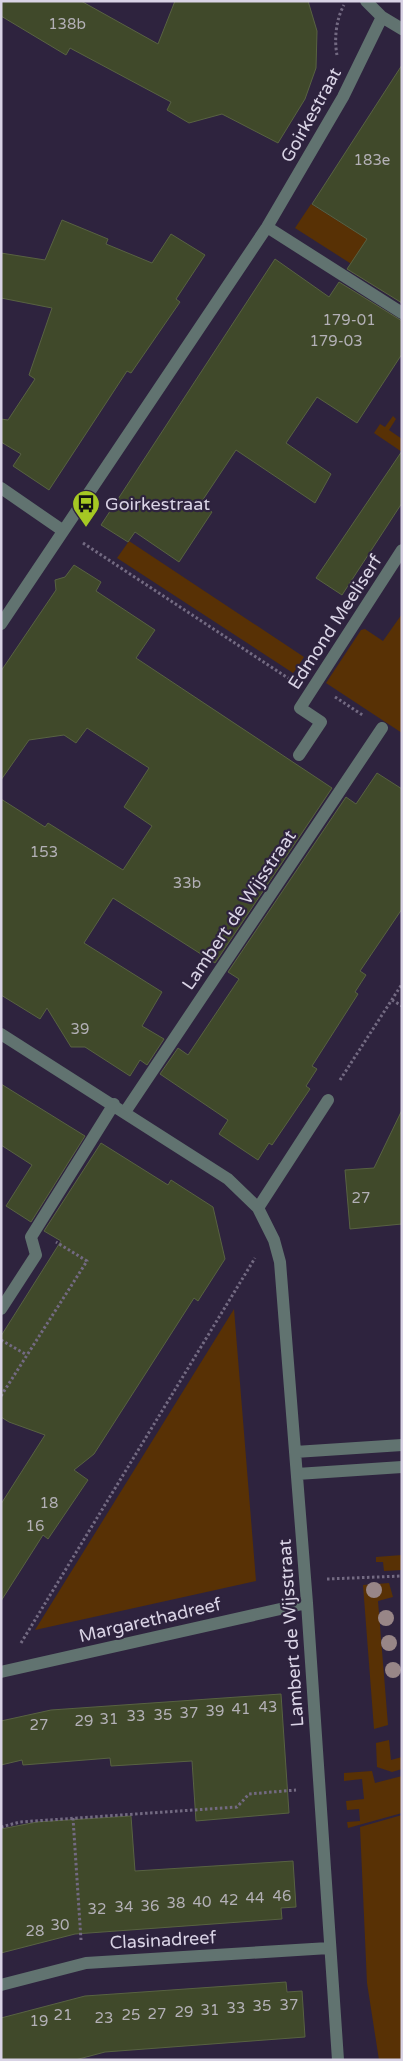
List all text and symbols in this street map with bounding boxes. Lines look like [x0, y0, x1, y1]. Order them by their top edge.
house number: 138b [48, 15, 86, 33]
street label: Goirkestraat [276, 64, 346, 166]
house number: 183e [354, 151, 390, 169]
house number: 179-01 [322, 311, 376, 329]
house number: 179-03 [309, 332, 363, 350]
bus stop icon: Goirkestraat [71, 489, 101, 528]
place label: Goirkestraat [105, 493, 210, 515]
street label: Edmond Meeliserf [283, 550, 387, 693]
street label: Lambert de Wijsstraat [177, 826, 301, 994]
house number: 153 [30, 843, 58, 861]
house number: 33b [173, 874, 201, 892]
house number: 39 [71, 1020, 89, 1038]
house number: 27 [352, 1189, 370, 1207]
house number: 18 [40, 1494, 58, 1512]
house number: 16 [26, 1517, 44, 1535]
street label: Lambert de Wijsstraat [273, 1538, 309, 1728]
street label: Margarethadreef [77, 1593, 224, 1647]
house number: 43 [259, 1698, 277, 1716]
house number: 41 [232, 1700, 250, 1718]
house number: 39 [206, 1702, 224, 1720]
house number: 37 [180, 1704, 198, 1722]
house number: 35 [154, 1706, 172, 1724]
house number: 33 [127, 1707, 145, 1725]
house number: 31 [100, 1710, 118, 1728]
house number: 29 [75, 1712, 93, 1730]
house number: 27 [30, 1716, 48, 1734]
house number: 46 [273, 1887, 291, 1905]
house number: 44 [246, 1889, 264, 1907]
house number: 42 [220, 1891, 238, 1909]
house number: 40 [193, 1893, 211, 1911]
house number: 38 [167, 1894, 185, 1912]
house number: 36 [141, 1897, 159, 1915]
house number: 34 [115, 1898, 133, 1916]
house number: 32 [88, 1900, 106, 1918]
house number: 30 [51, 1916, 69, 1934]
house number: 28 [26, 1922, 44, 1940]
street label: Clasinadreef [109, 1926, 217, 1954]
house number: 37 [280, 1996, 298, 2014]
house number: 35 [253, 1997, 271, 2015]
house number: 33 [227, 1999, 245, 2017]
house number: 31 [201, 2001, 219, 2019]
house number: 29 [175, 2003, 193, 2021]
house number: 27 [148, 2005, 166, 2023]
house number: 21 [54, 2006, 72, 2024]
house number: 25 [122, 2006, 140, 2024]
house number: 23 [95, 2009, 113, 2027]
house number: 19 [30, 2012, 48, 2030]

